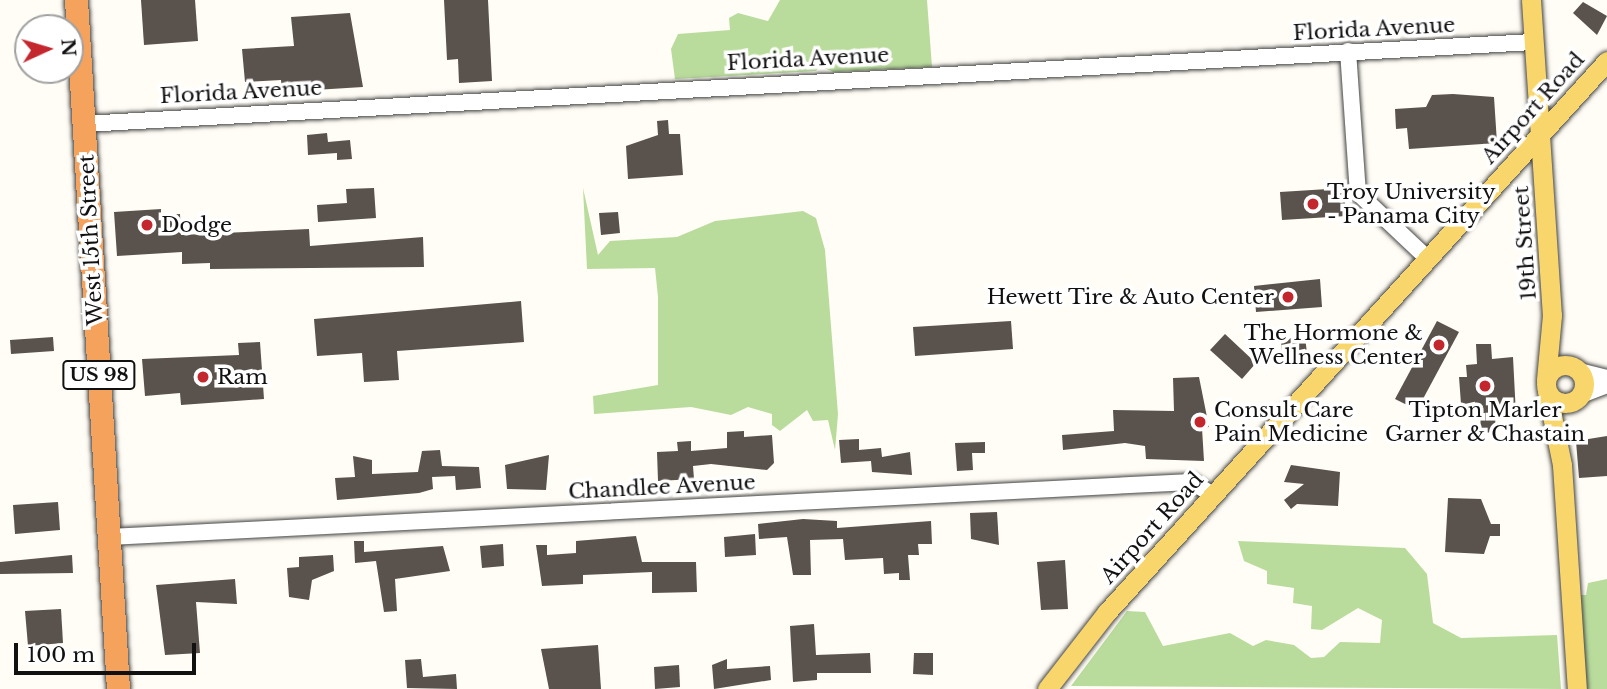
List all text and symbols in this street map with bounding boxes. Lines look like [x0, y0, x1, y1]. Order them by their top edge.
street label: Florida Avenue [1292, 12, 1456, 46]
north arrow [14, 14, 84, 84]
text: N [56, 38, 81, 57]
street label: Florida Avenue [726, 42, 890, 76]
street label: Airport Road [1476, 47, 1590, 169]
street label: Florida Avenue [159, 75, 323, 109]
street label: West 15th Street [74, 154, 108, 326]
place label: Troy University - Panama City [1327, 179, 1496, 229]
street label: 19th Street [1508, 185, 1542, 301]
marker: Troy University - Panama City [1305, 196, 1321, 212]
place label: Dodge [161, 212, 232, 238]
marker: Dodge [139, 217, 155, 233]
place label: Hewett Tire & Auto Center [985, 284, 1274, 310]
marker: Hewett Tire & Auto Center [1280, 289, 1296, 305]
place label: The Hormone & Wellness Center [1244, 320, 1423, 370]
marker: The Hormone & Wellness Center [1429, 335, 1449, 355]
road number: US 98 [62, 360, 136, 390]
place label: Ram [217, 364, 268, 390]
marker: Ram [195, 369, 211, 385]
marker: Tipton Marler Garner & Chastain [1477, 378, 1493, 394]
place label: Consult Care Pain Medicine [1214, 397, 1368, 447]
place label: Tipton Marler Garner & Chastain [1385, 397, 1585, 447]
marker: Consult Care Pain Medicine [1192, 414, 1208, 430]
street label: Airport Road [1095, 467, 1209, 589]
street label: Chandlee Avenue [567, 469, 757, 505]
scale bar [18, 630, 200, 674]
text: 100 m [27, 642, 95, 668]

